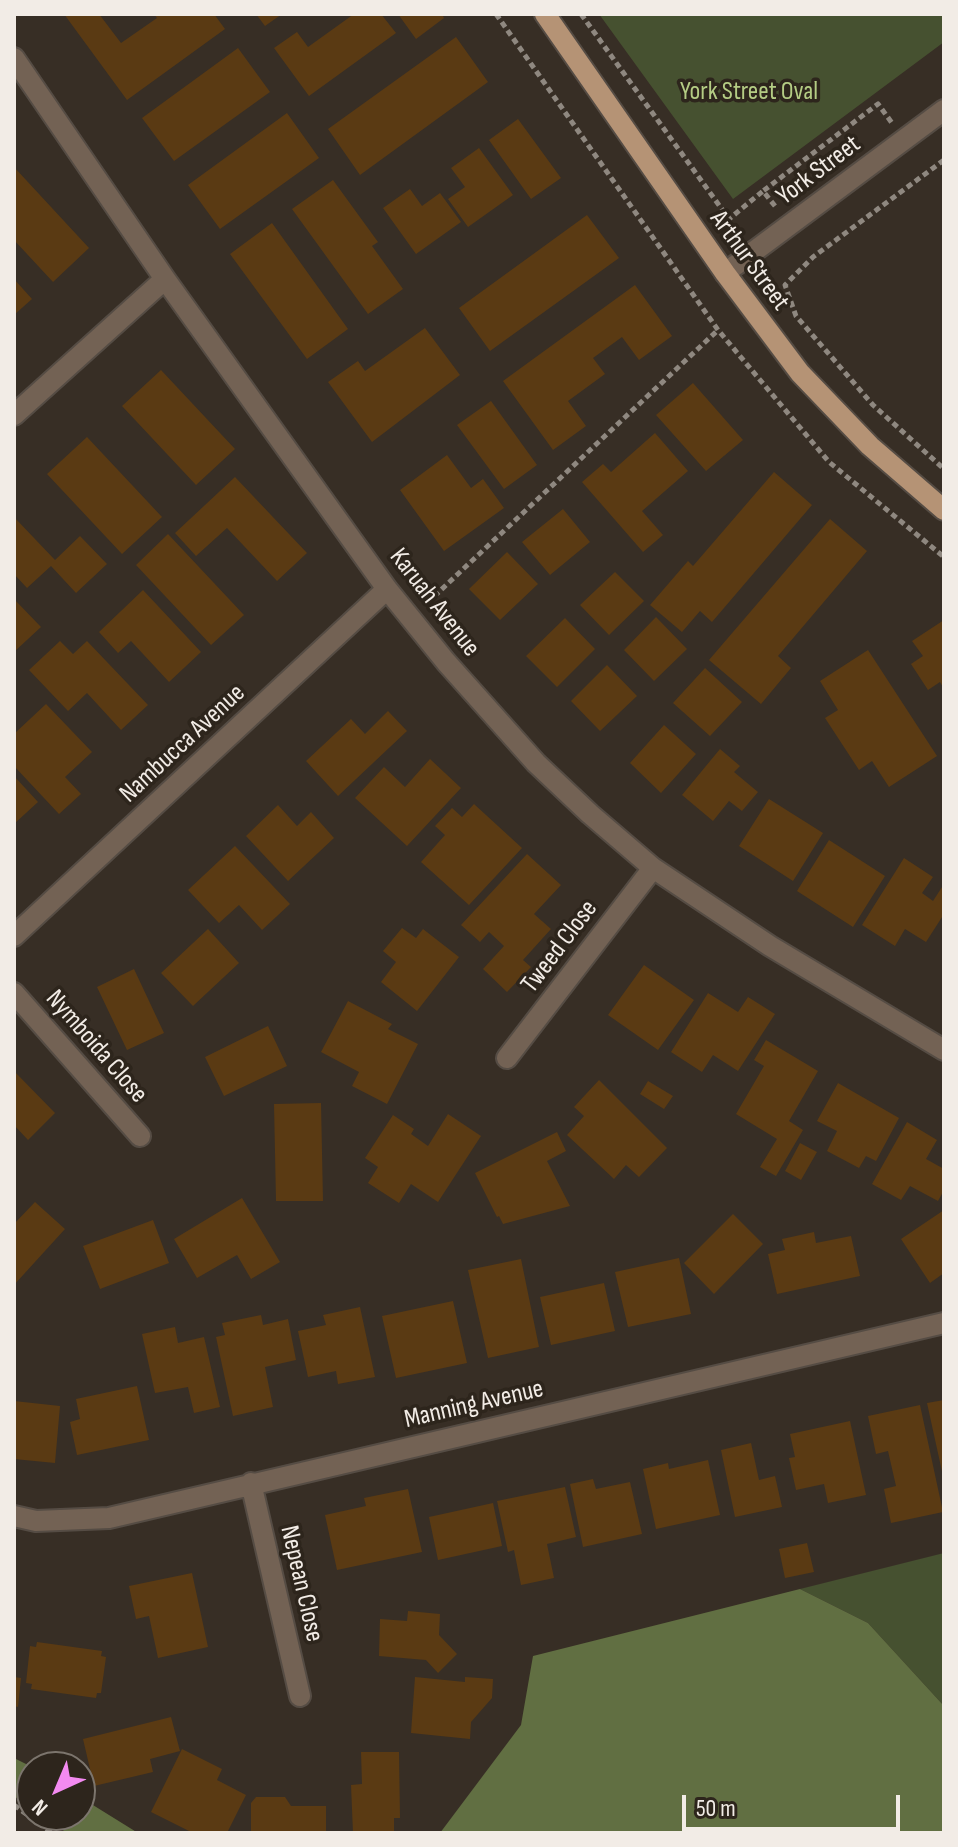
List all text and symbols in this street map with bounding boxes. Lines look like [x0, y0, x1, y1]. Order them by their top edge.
park label: York Street Oval [680, 76, 818, 108]
street label: York Street [771, 129, 867, 213]
street label: Arthur Street [702, 205, 796, 317]
street label: Karuah Avenue [382, 543, 486, 663]
street label: Nambucca Avenue [114, 678, 252, 810]
street label: Tweed Close [515, 895, 605, 999]
street label: Nymboida Close [38, 984, 154, 1110]
street label: Manning Avenue [401, 1374, 547, 1436]
street label: Nepean Close [273, 1523, 329, 1645]
north arrow [16, 1751, 96, 1831]
scale bar [686, 1779, 904, 1829]
text: N [27, 1793, 54, 1821]
text: 50 m [696, 1794, 736, 1823]

